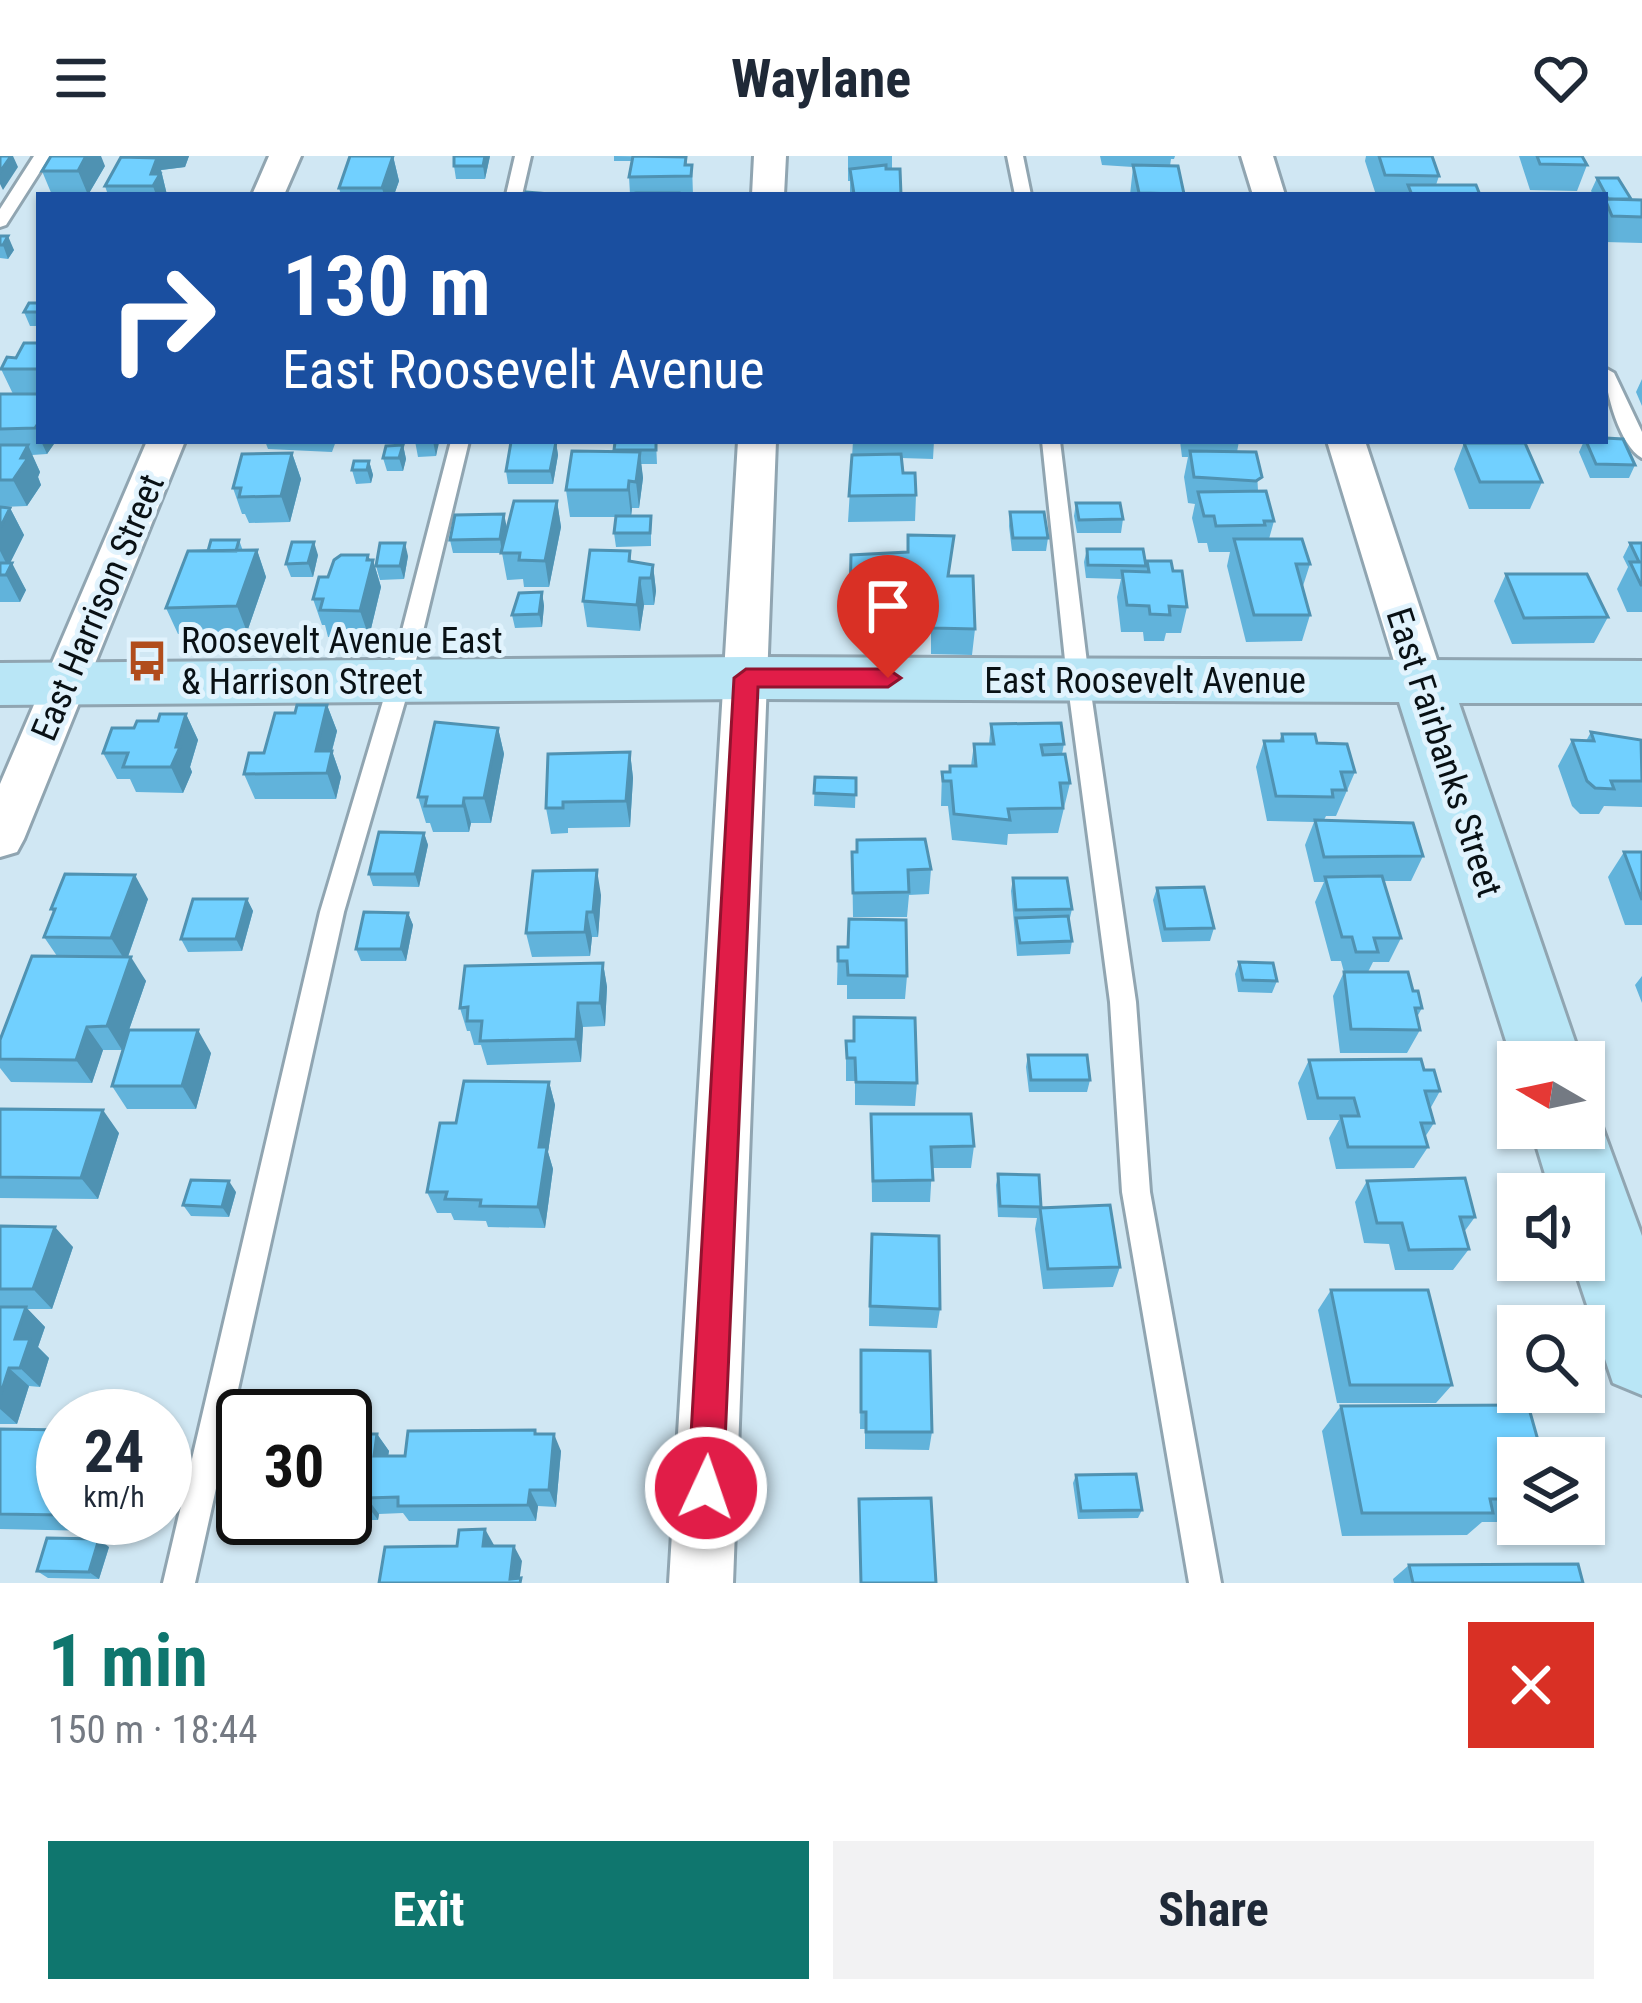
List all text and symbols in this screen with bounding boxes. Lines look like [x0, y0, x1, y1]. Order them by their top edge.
icon: menu [48, 45, 114, 111]
icon: heart [1528, 45, 1594, 111]
text: Waylane [731, 47, 911, 110]
text: 130 m [282, 237, 491, 336]
icon: right [84, 240, 240, 396]
text: East Roosevelt Avenue [282, 338, 764, 401]
street label: East Harrison Street [23, 468, 173, 747]
pin [837, 555, 939, 678]
icon: arrive [855, 573, 921, 639]
street label: East Fairbanks Street [1378, 603, 1511, 902]
place label: Roosevelt Avenue East & Harrison Street [181, 620, 503, 703]
bus stop icon: Roosevelt Avenue East & Harrison Street [124, 638, 170, 684]
street label: East Roosevelt Avenue [984, 660, 1306, 702]
north arrow [1497, 1041, 1605, 1149]
map controls [1497, 1041, 1605, 1545]
button: sound [1497, 1173, 1605, 1281]
button: search [1497, 1305, 1605, 1413]
speed limit sign: 30 [216, 1389, 372, 1545]
text: 24 [84, 1416, 144, 1487]
position arrow [643, 1425, 769, 1551]
button: layers [1497, 1437, 1605, 1545]
text: km/h [83, 1479, 145, 1514]
text: 1 min [48, 1619, 208, 1704]
button: close [1468, 1622, 1594, 1748]
text: 150 m · 18:44 [48, 1707, 258, 1753]
button: Exit [48, 1841, 809, 1979]
button: Share [833, 1841, 1594, 1979]

